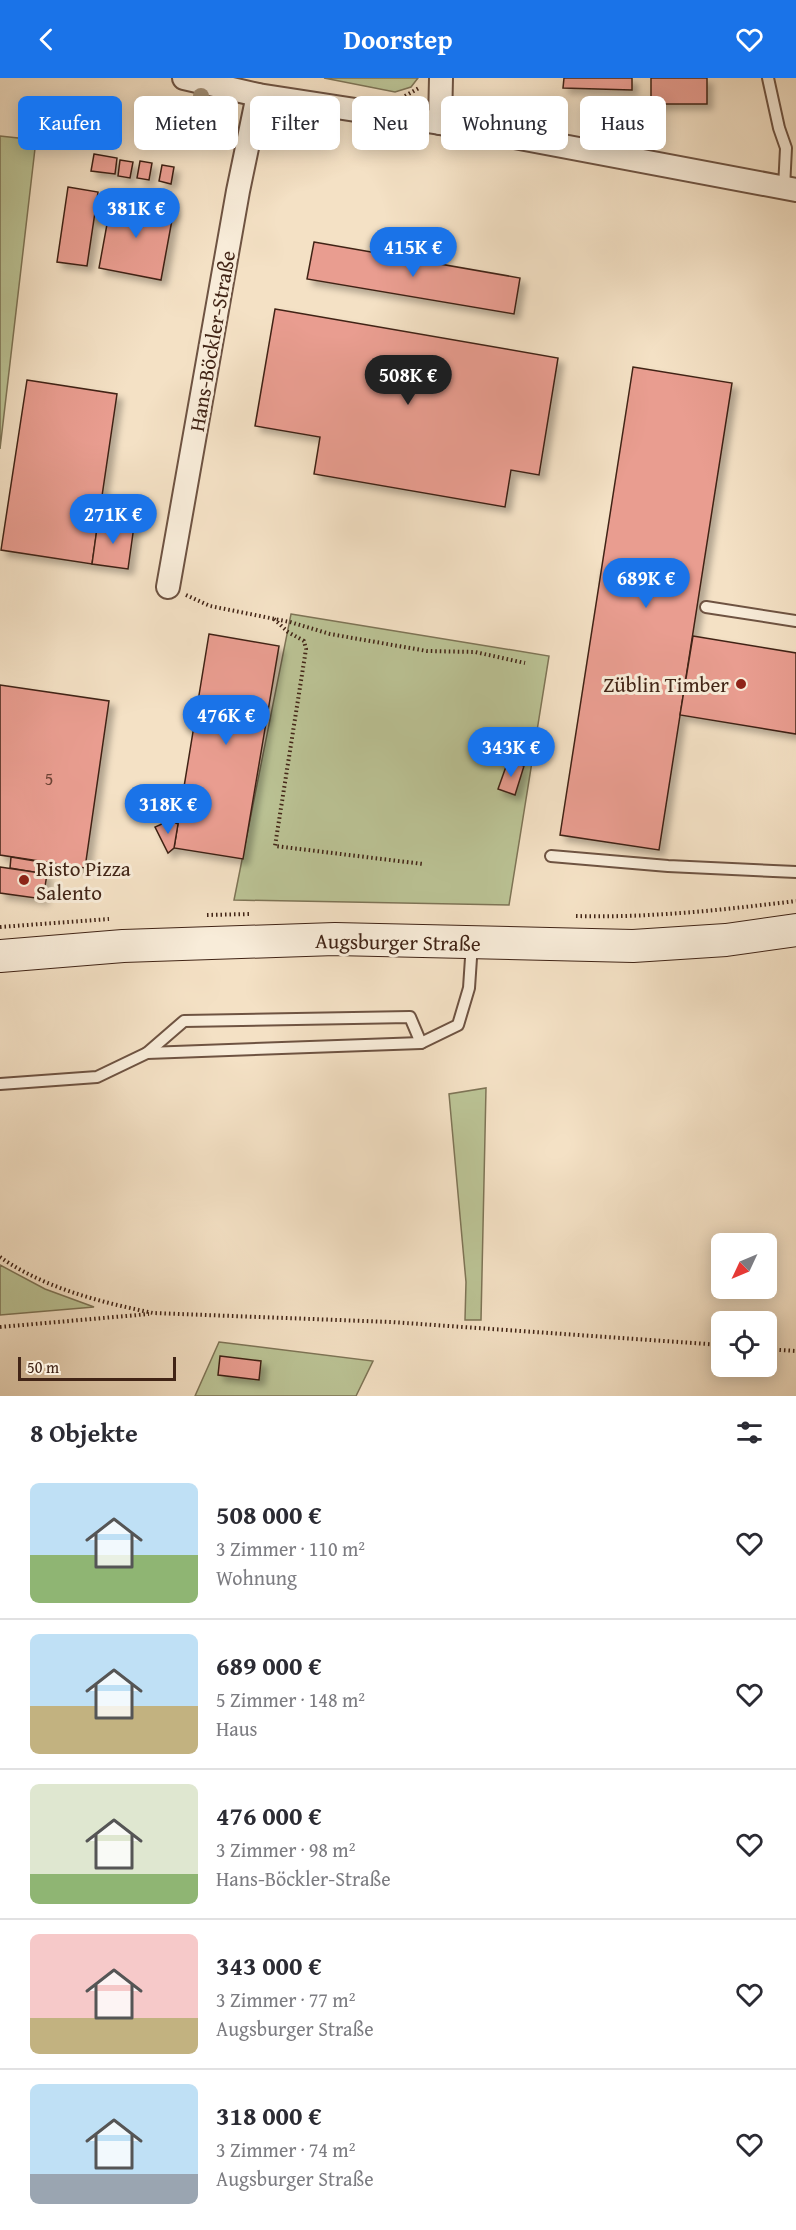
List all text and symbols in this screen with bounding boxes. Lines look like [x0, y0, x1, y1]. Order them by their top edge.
text: Doorstep [343, 19, 453, 59]
icon: back [30, 23, 63, 56]
icon: heart [733, 23, 766, 56]
chip: Kaufen [18, 96, 122, 150]
chip: Mieten [134, 96, 238, 150]
chip: Filter [250, 96, 340, 150]
chip: Neu [352, 96, 429, 150]
chip: Wohnung [441, 96, 568, 150]
chip: Haus [580, 96, 666, 150]
pin: 381K € [87, 188, 185, 239]
text: 381K € [107, 193, 165, 222]
pin: 415K € [364, 227, 462, 278]
text: 415K € [384, 232, 442, 261]
street label: Hans-Böckler-Straße [181, 248, 243, 434]
pin: 508K € [359, 355, 457, 406]
text: 508K € [379, 360, 437, 389]
pin: 271K € [64, 494, 162, 545]
text: 271K € [84, 499, 142, 528]
pin: 689K € [597, 558, 695, 609]
text: 689K € [617, 563, 675, 592]
place label: Züblin Timber [603, 669, 729, 700]
marker: Züblin Timber [734, 677, 748, 691]
pin: 476K € [177, 695, 275, 746]
text: 476K € [197, 700, 255, 729]
pin: 343K € [462, 727, 560, 778]
text: 343K € [482, 732, 540, 761]
house number: 5 [45, 765, 53, 792]
pin: 318K € [119, 784, 217, 835]
text: 318K € [139, 789, 197, 818]
place label: Risto Pizza Salento [36, 853, 131, 908]
marker: Risto Pizza Salento [17, 873, 31, 887]
street label: Augsburger Straße [315, 925, 481, 959]
north arrow [711, 1233, 777, 1299]
map controls [711, 1233, 777, 1377]
button: locate [711, 1311, 777, 1377]
scale bar [18, 1354, 176, 1382]
text: 50 m [27, 1355, 59, 1379]
text: 8 Objekte [30, 1413, 138, 1452]
icon: filters [733, 1416, 766, 1449]
text: 508 000 € [216, 1495, 322, 1534]
icon: home [78, 1507, 150, 1579]
icon: heart [733, 1527, 766, 1560]
text: 3 Zimmer · 110 m² [216, 1534, 365, 1563]
text: Wohnung [216, 1563, 297, 1592]
text: 689 000 € [216, 1646, 322, 1685]
icon: home [78, 1658, 150, 1730]
icon: heart [733, 1678, 766, 1711]
text: 5 Zimmer · 148 m² [216, 1685, 365, 1714]
text: Haus [216, 1714, 257, 1743]
text: 476 000 € [216, 1796, 322, 1835]
icon: home [78, 1808, 150, 1880]
icon: heart [733, 1828, 766, 1861]
text: 3 Zimmer · 98 m² [216, 1835, 355, 1864]
text: Hans-Böckler-Straße [216, 1864, 391, 1893]
text: 343 000 € [216, 1946, 322, 1985]
icon: home [78, 1958, 150, 2030]
icon: heart [733, 1978, 766, 2011]
text: 3 Zimmer · 77 m² [216, 1985, 355, 2014]
text: Augsburger Straße [216, 2014, 374, 2043]
text: 318 000 € [216, 2096, 322, 2135]
icon: home [78, 2108, 150, 2180]
icon: heart [733, 2128, 766, 2161]
text: 3 Zimmer · 74 m² [216, 2135, 355, 2164]
text: Augsburger Straße [216, 2164, 374, 2193]

